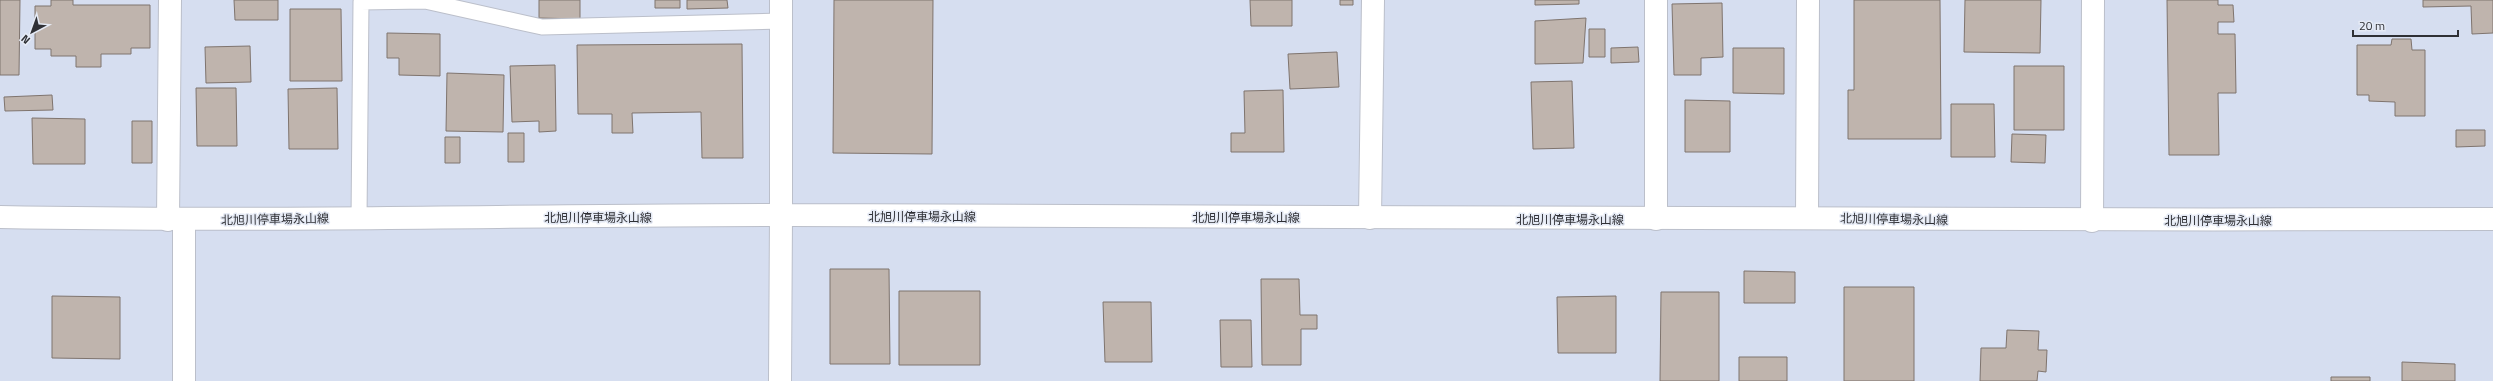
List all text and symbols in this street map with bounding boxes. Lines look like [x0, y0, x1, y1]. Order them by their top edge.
north arrow [12, 12, 52, 52]
scale bar [2353, 12, 2458, 38]
text: 20 m [2359, 16, 2385, 35]
text: N [17, 31, 34, 48]
street label: 北旭川停車場永山線 [868, 207, 976, 226]
street label: 北旭川停車場永山線 [544, 208, 652, 227]
street label: 北旭川停車場永山線 [1192, 208, 1300, 227]
street label: 北旭川停車場永山線 [221, 209, 329, 229]
street label: 北旭川停車場永山線 [1840, 209, 1948, 229]
street label: 北旭川停車場永山線 [1516, 210, 1624, 229]
street label: 北旭川停車場永山線 [2164, 211, 2272, 230]

